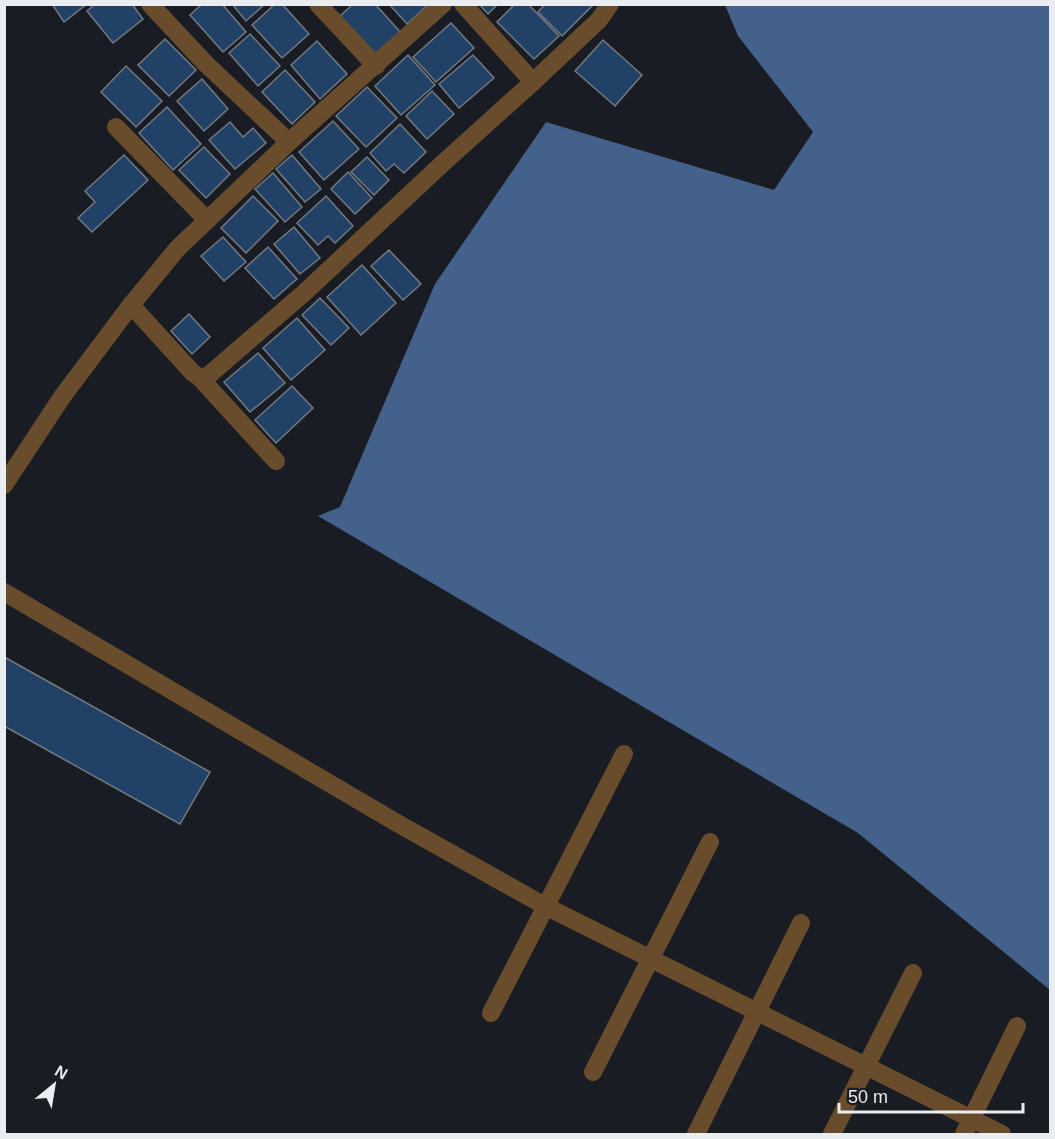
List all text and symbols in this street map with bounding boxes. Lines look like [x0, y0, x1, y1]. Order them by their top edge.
north arrow [24, 1055, 84, 1115]
text: N [52, 1062, 71, 1083]
scale bar [839, 1076, 1024, 1114]
text: 50 m [848, 1087, 888, 1107]

